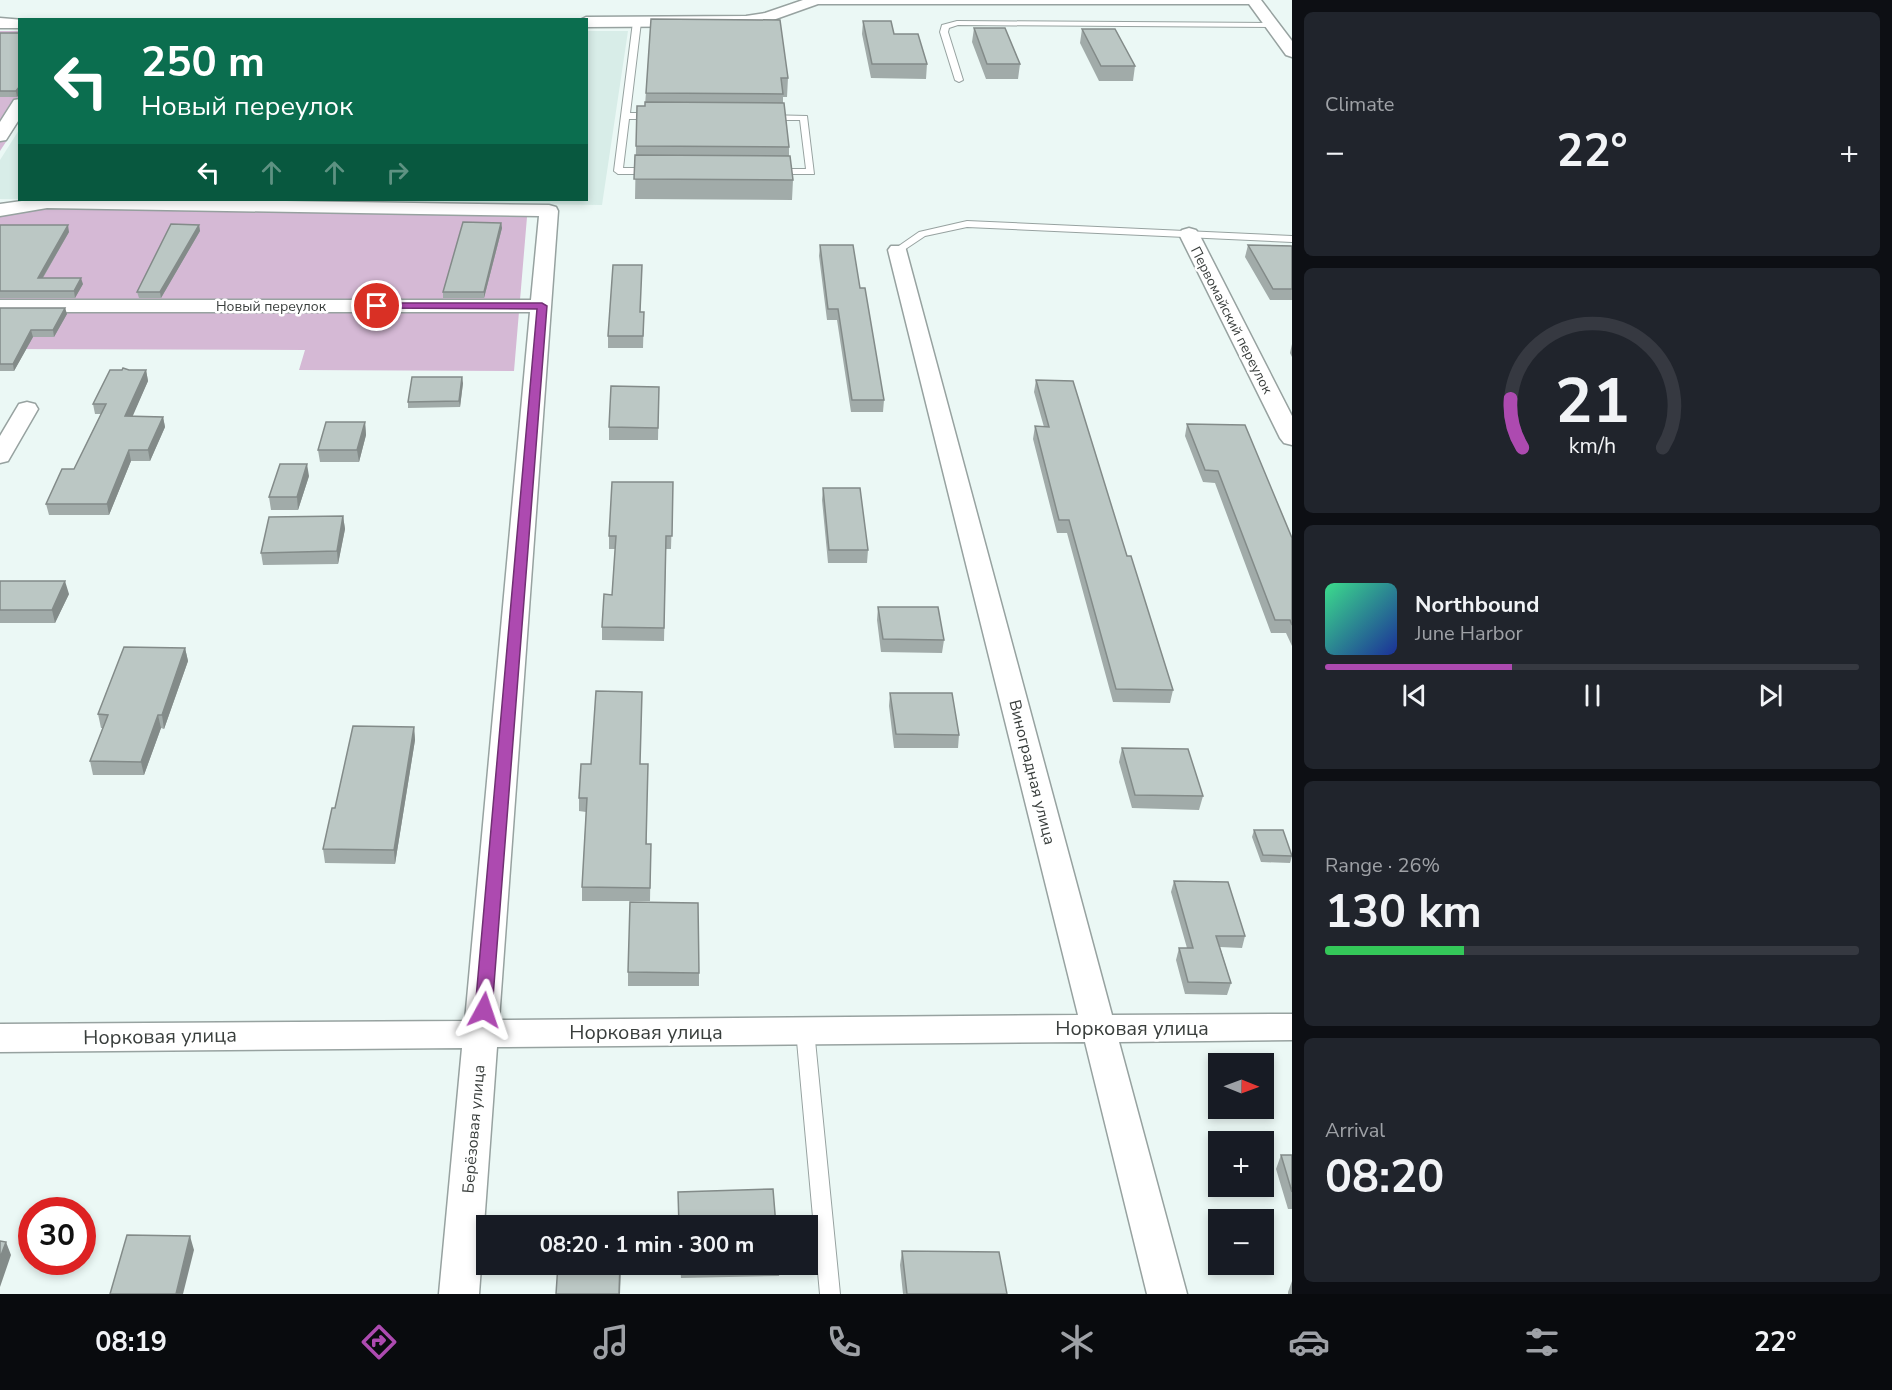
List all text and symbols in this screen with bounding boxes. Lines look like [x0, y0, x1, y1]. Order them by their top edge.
text: 250 m [141, 34, 265, 91]
icon: left [42, 42, 120, 120]
text: Новый переулок [141, 88, 353, 125]
text: Climate [1325, 91, 1394, 118]
text: 22° [1556, 121, 1628, 182]
text: − [1325, 130, 1345, 175]
text: + [1839, 130, 1859, 175]
icon: left [192, 156, 225, 189]
icon: ahead [255, 156, 288, 189]
icon: ahead [318, 156, 351, 189]
icon: right [381, 156, 414, 189]
street label: Первомайский переулок [1186, 243, 1277, 398]
pin [351, 280, 402, 331]
icon: arrive [360, 289, 393, 322]
street label: Новый переулок [216, 297, 327, 316]
text: 21 [1555, 359, 1629, 444]
text: km/h [1568, 431, 1616, 461]
text: Northbound [1415, 590, 1539, 620]
text: June Harbor [1415, 620, 1523, 647]
icon: previous [1398, 679, 1431, 712]
icon: pause [1576, 679, 1609, 712]
icon: next [1754, 679, 1787, 712]
street label: Виноградная улица [1003, 698, 1061, 847]
text: Range · 26% [1325, 852, 1440, 879]
text: 130 km [1325, 882, 1482, 943]
position arrow [452, 978, 516, 1042]
street label: Норковая улица [1055, 1015, 1209, 1042]
street label: Норковая улица [569, 1019, 723, 1046]
street label: Норковая улица [83, 1022, 237, 1051]
north arrow [1208, 1053, 1274, 1119]
map controls [1208, 1053, 1274, 1275]
street label: Берёзовая улица [457, 1064, 491, 1194]
text: Arrival [1325, 1117, 1385, 1144]
button: + [1208, 1131, 1274, 1197]
text: 08:20 [1325, 1147, 1444, 1208]
speed limit sign: 30 [18, 1197, 96, 1275]
button: − [1208, 1209, 1274, 1275]
text: 08:20 · 1 min · 300 m [540, 1230, 754, 1260]
icon: directions [358, 1321, 400, 1363]
icon: music [590, 1321, 632, 1363]
icon: phone [823, 1321, 865, 1363]
icon: climate [1056, 1321, 1098, 1363]
icon: car [1288, 1321, 1330, 1363]
icon: filters [1521, 1321, 1563, 1363]
text: 08:19 [95, 1324, 167, 1361]
text: 22° [1754, 1324, 1797, 1361]

